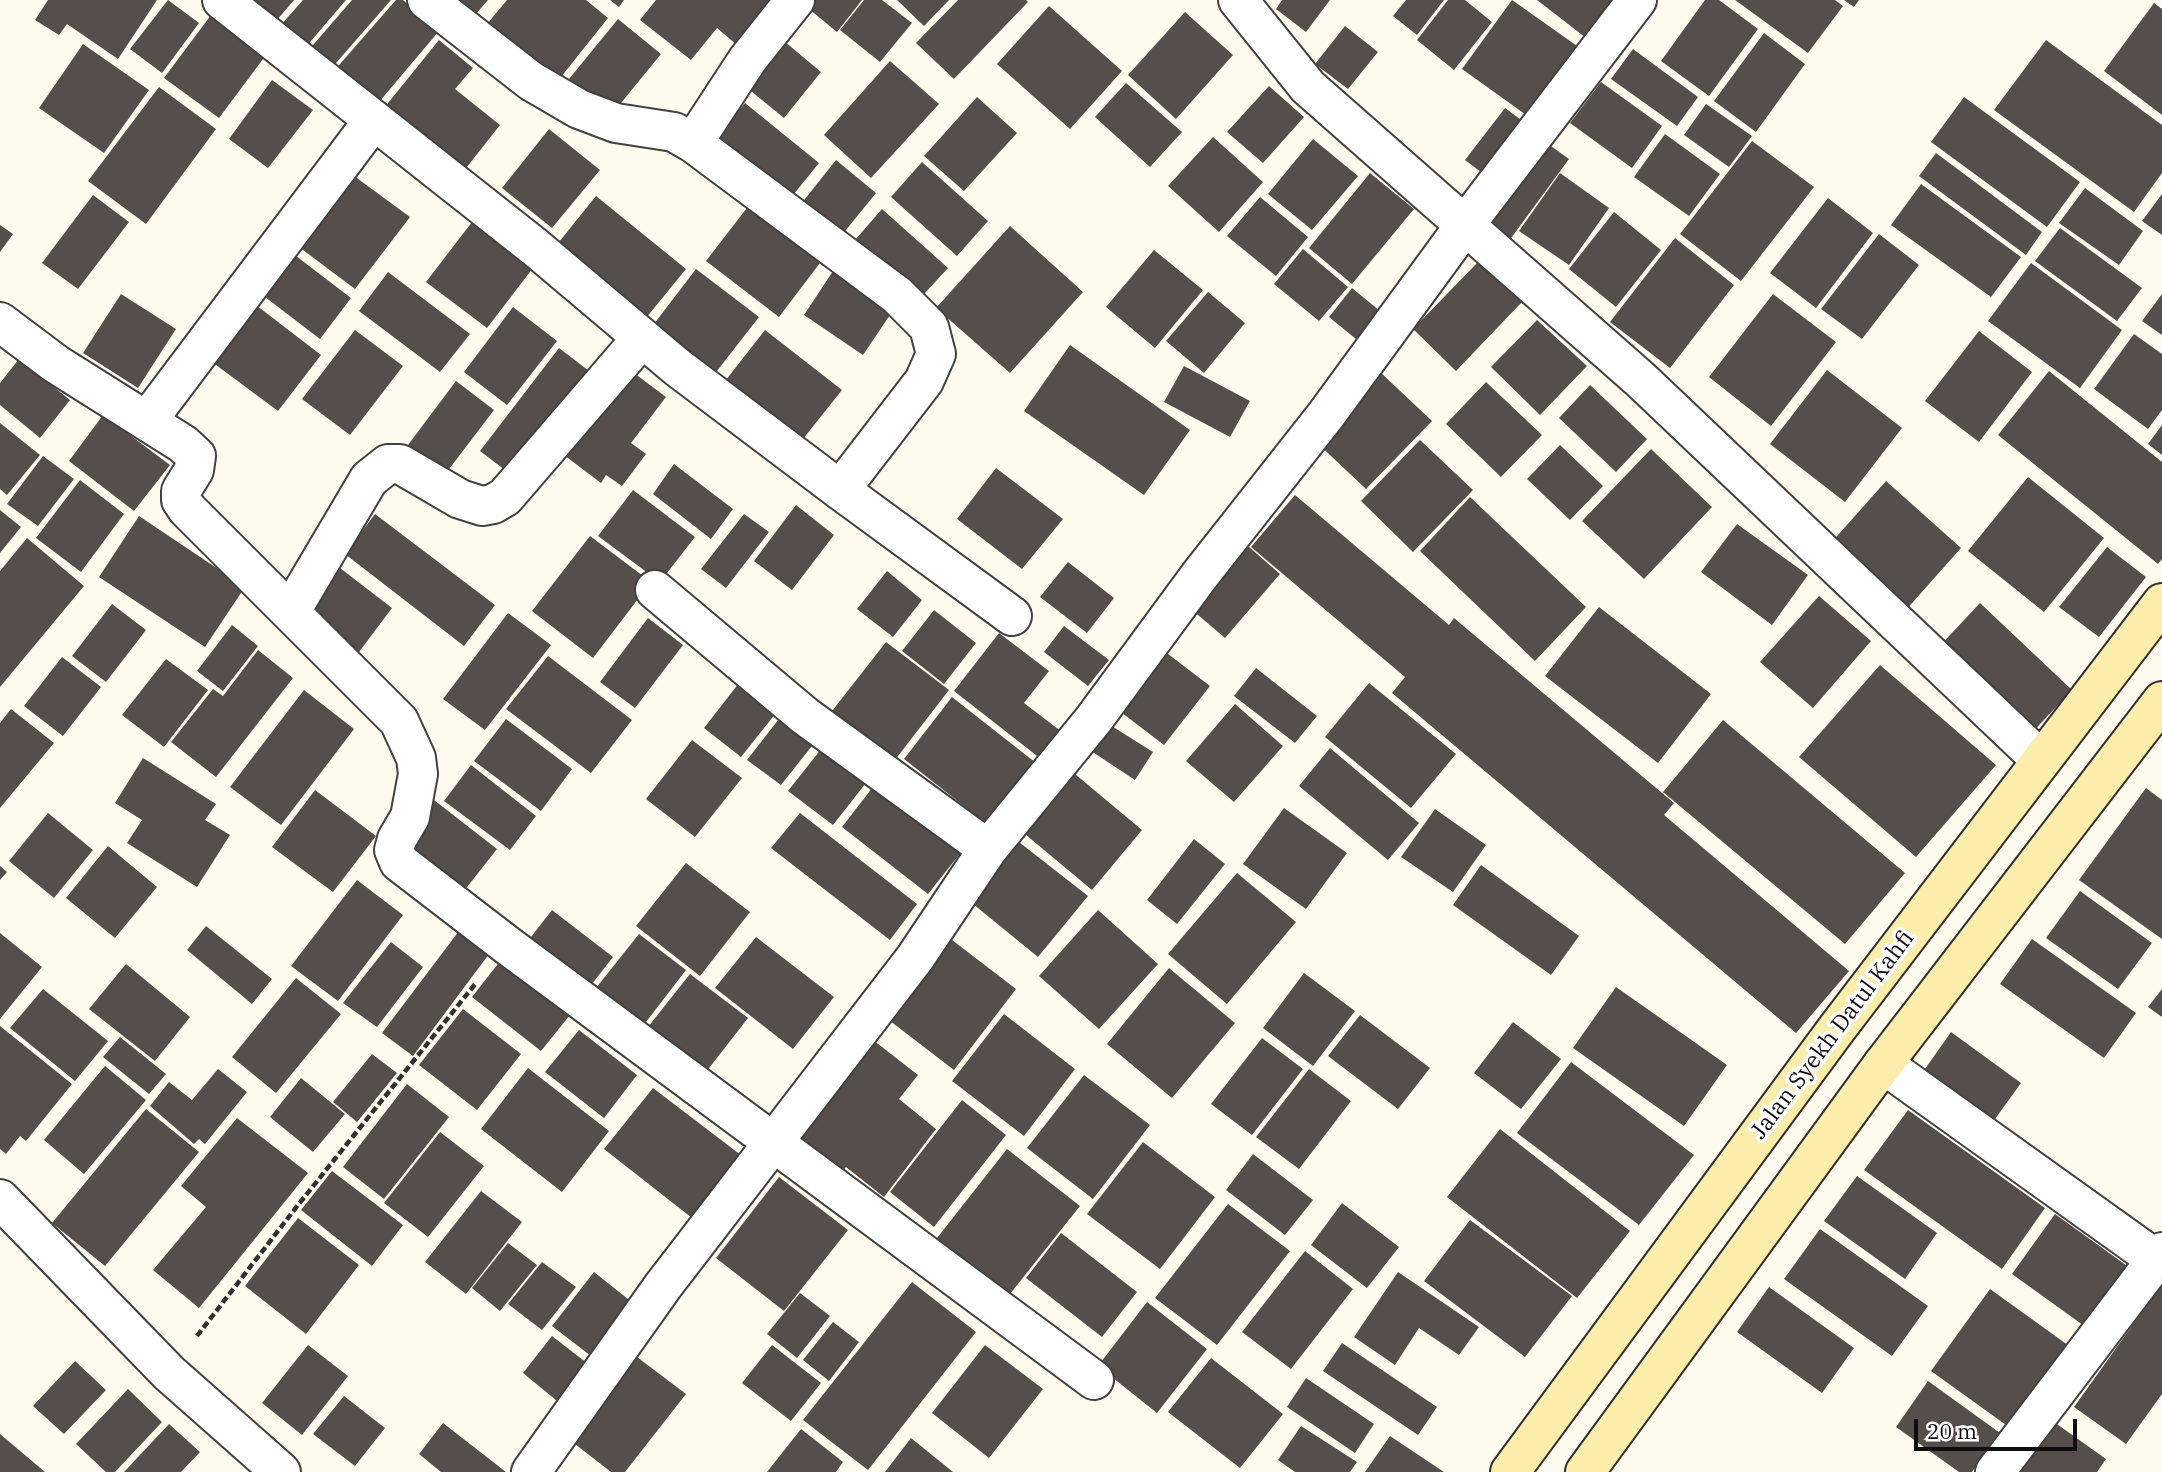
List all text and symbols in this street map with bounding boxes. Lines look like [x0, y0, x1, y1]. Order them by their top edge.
street label: Jalan Syekh Datul Kahfi [1746, 925, 1920, 1145]
scale bar [1917, 1406, 2080, 1450]
text: 20 m [1927, 1417, 1977, 1445]

